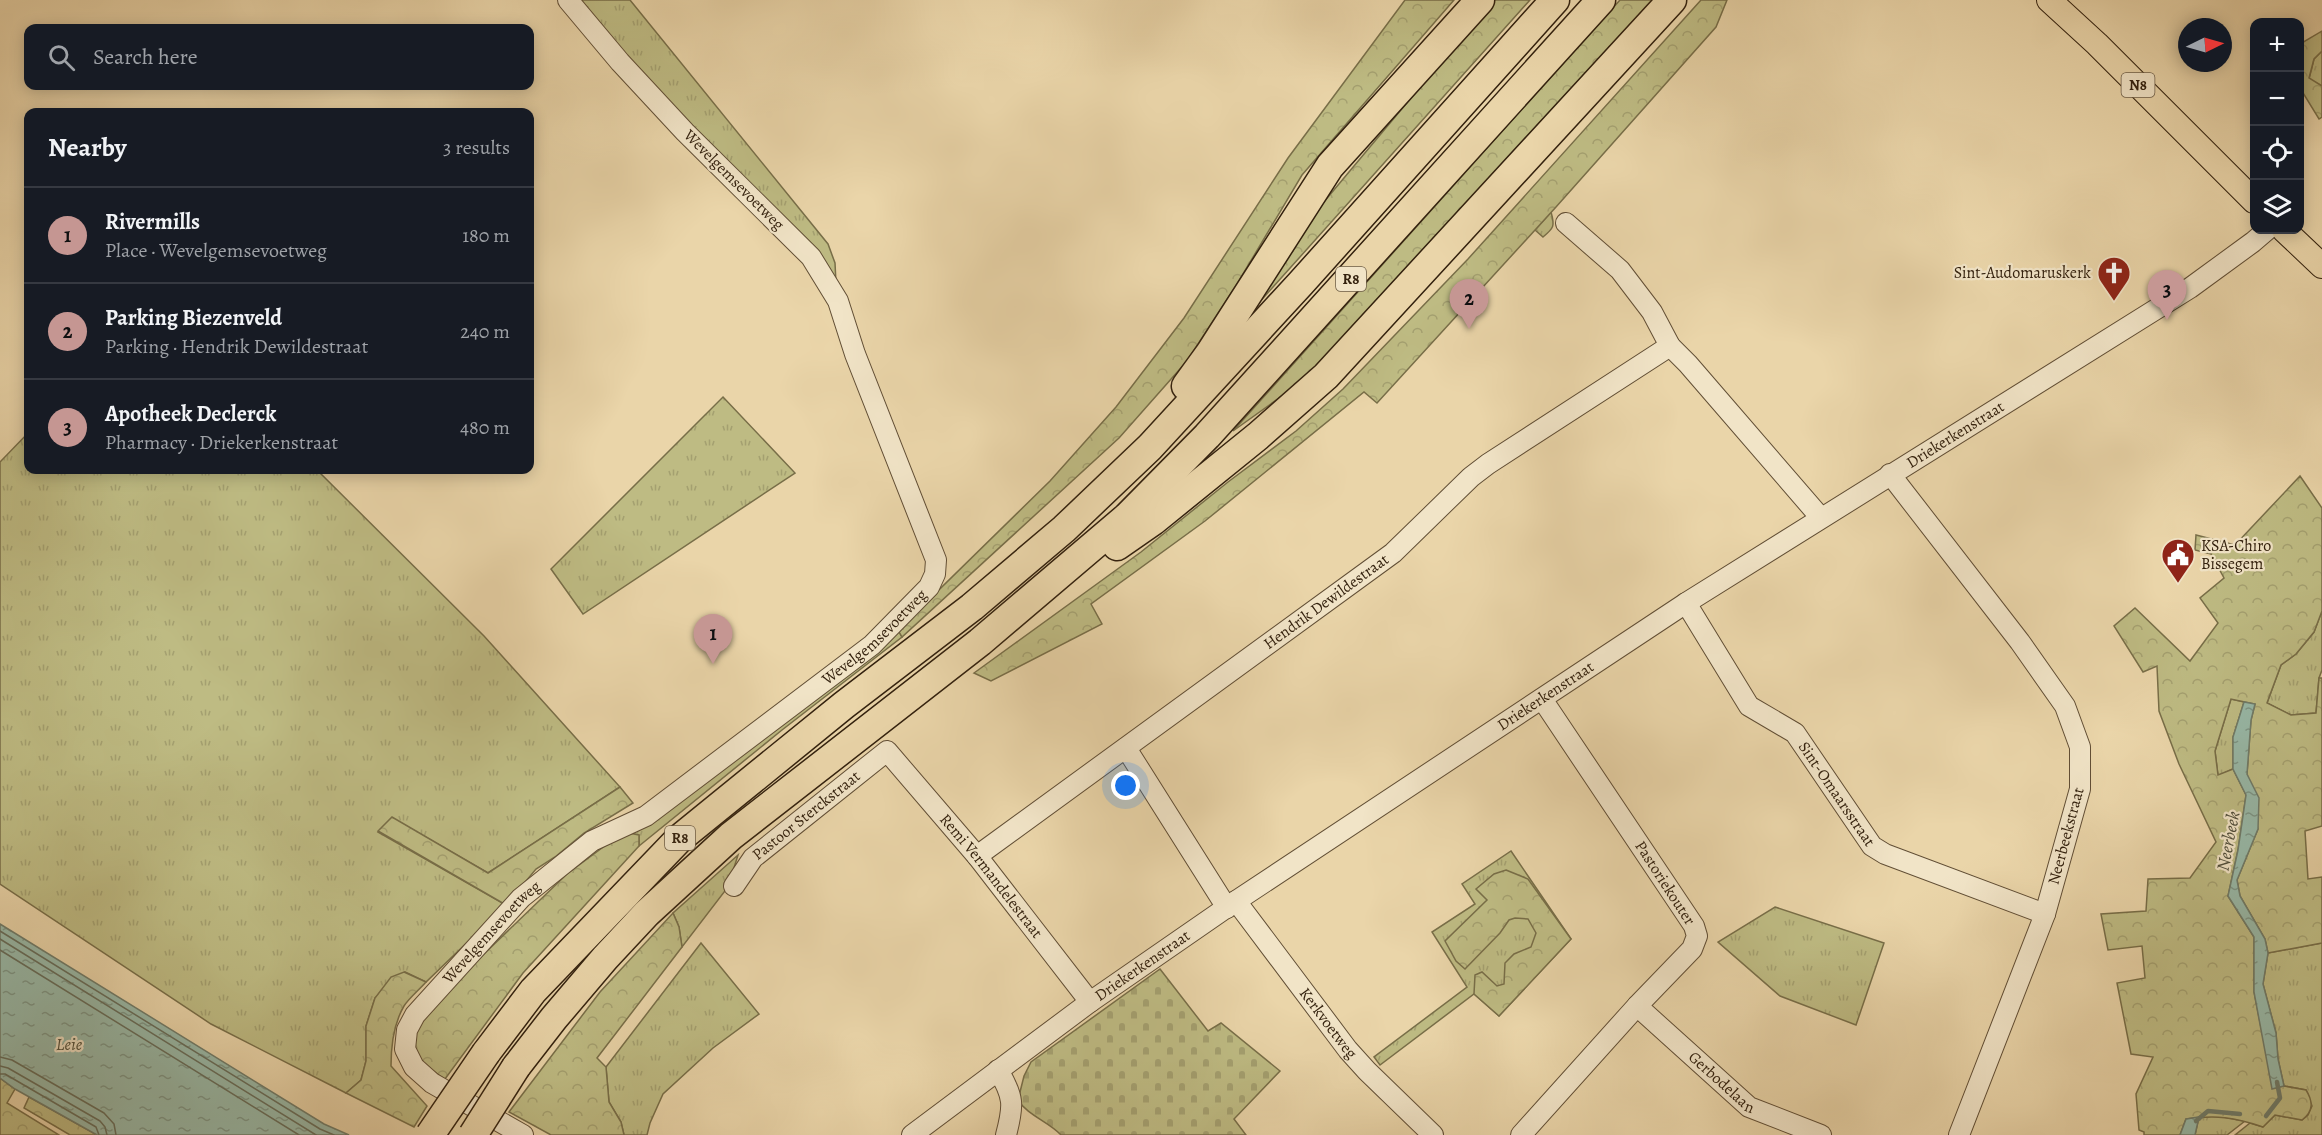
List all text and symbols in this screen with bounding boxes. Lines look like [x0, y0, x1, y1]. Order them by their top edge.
north arrow [2178, 18, 2232, 72]
map controls [2250, 18, 2304, 234]
button: + [2250, 18, 2304, 72]
search box [24, 24, 534, 90]
icon: search [45, 41, 78, 74]
text: Search here [93, 42, 198, 72]
button: − [2250, 72, 2304, 126]
road number: N8 [2122, 73, 2154, 97]
street label: Wevelgemsevoetweg [678, 124, 789, 235]
button: locate [2250, 126, 2304, 180]
text: Nearby [48, 130, 127, 165]
text: 3 results [443, 134, 510, 161]
button: layers [2250, 180, 2304, 234]
text: Rivermills [105, 207, 200, 237]
text: 1 [64, 222, 71, 249]
text: 180 m [462, 222, 510, 249]
text: Place · Wevelgemsevoetweg [105, 237, 327, 264]
church icon: Sint-Audomaruskerk [2096, 255, 2132, 302]
place label: Sint-Audomaruskerk [1954, 262, 2091, 284]
road number: R8 [1336, 267, 1366, 291]
pin: 3 [2148, 270, 2186, 320]
pin: 2 [1450, 280, 1488, 329]
text: Parking Biezenveld [105, 303, 282, 333]
text: 2 [63, 318, 72, 345]
text: 240 m [460, 318, 510, 345]
text: Parking · Hendrik Dewildestraat [105, 333, 368, 360]
street label: Driekerkenstraat [1902, 396, 2008, 474]
text: Apotheek Declerck [105, 399, 276, 429]
text: 3 [63, 414, 72, 441]
text: 480 m [460, 414, 510, 441]
text: Pharmacy · Driekerkenstraat [105, 429, 338, 456]
place label: KSA-Chiro Bissegem [2201, 535, 2271, 575]
public building icon: KSA-Chiro Bissegem [2160, 537, 2196, 584]
street label: Hendrik Dewildestraat [1259, 549, 1393, 655]
street label: Wevelgemsevoetweg [817, 584, 932, 691]
pin: 1 [694, 614, 732, 664]
street label: Driekerkenstraat [1493, 656, 1598, 736]
street label: Sint-Omaarsstraat [1793, 737, 1880, 851]
street label: Pastoor Sterckstraat [748, 766, 865, 865]
your location [1111, 771, 1140, 800]
street label: Neerbeekstraat [2042, 785, 2090, 887]
street label: Remi Vermandelestraat [935, 809, 1048, 943]
water label: Neerbeek [2210, 809, 2246, 873]
road number: R8 [665, 826, 695, 850]
street label: Pastoriekouter [1630, 837, 1700, 929]
street label: Wevelgemsevoetweg [437, 876, 545, 989]
street label: Driekerkenstraat [1090, 925, 1195, 1006]
street label: Kerkvoetweg [1294, 983, 1362, 1064]
water label: Leie [56, 1032, 83, 1056]
street label: Gerbodelaan [1683, 1046, 1758, 1119]

